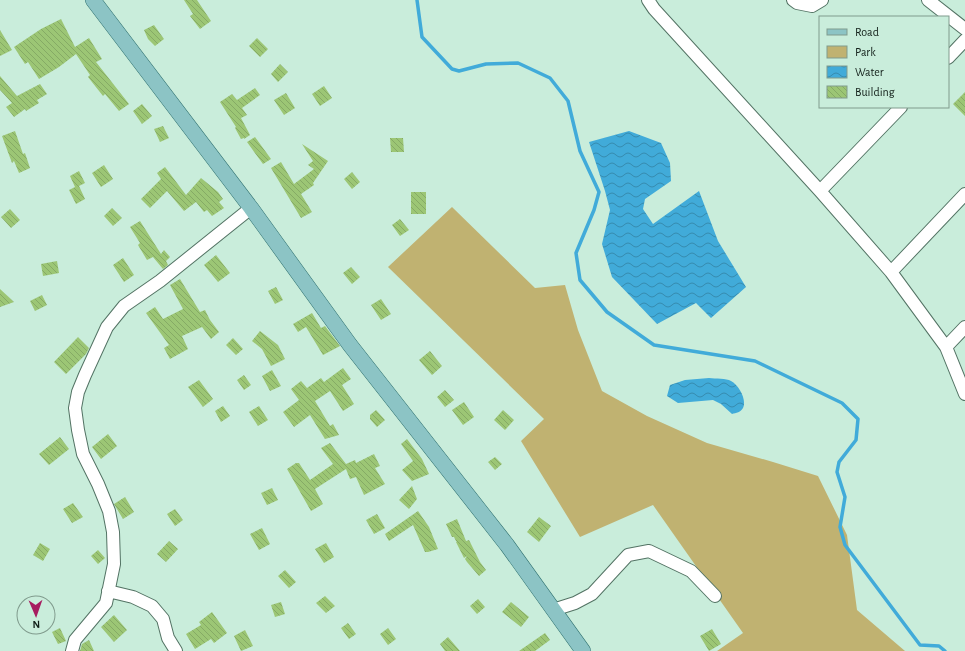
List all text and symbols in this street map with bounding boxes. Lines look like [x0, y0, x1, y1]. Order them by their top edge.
legend [819, 16, 949, 108]
text: Road [855, 26, 879, 38]
text: Park [855, 46, 876, 58]
text: Water [855, 66, 884, 78]
text: Building [855, 86, 895, 98]
north arrow [16, 595, 56, 635]
text: N [32, 619, 40, 630]

